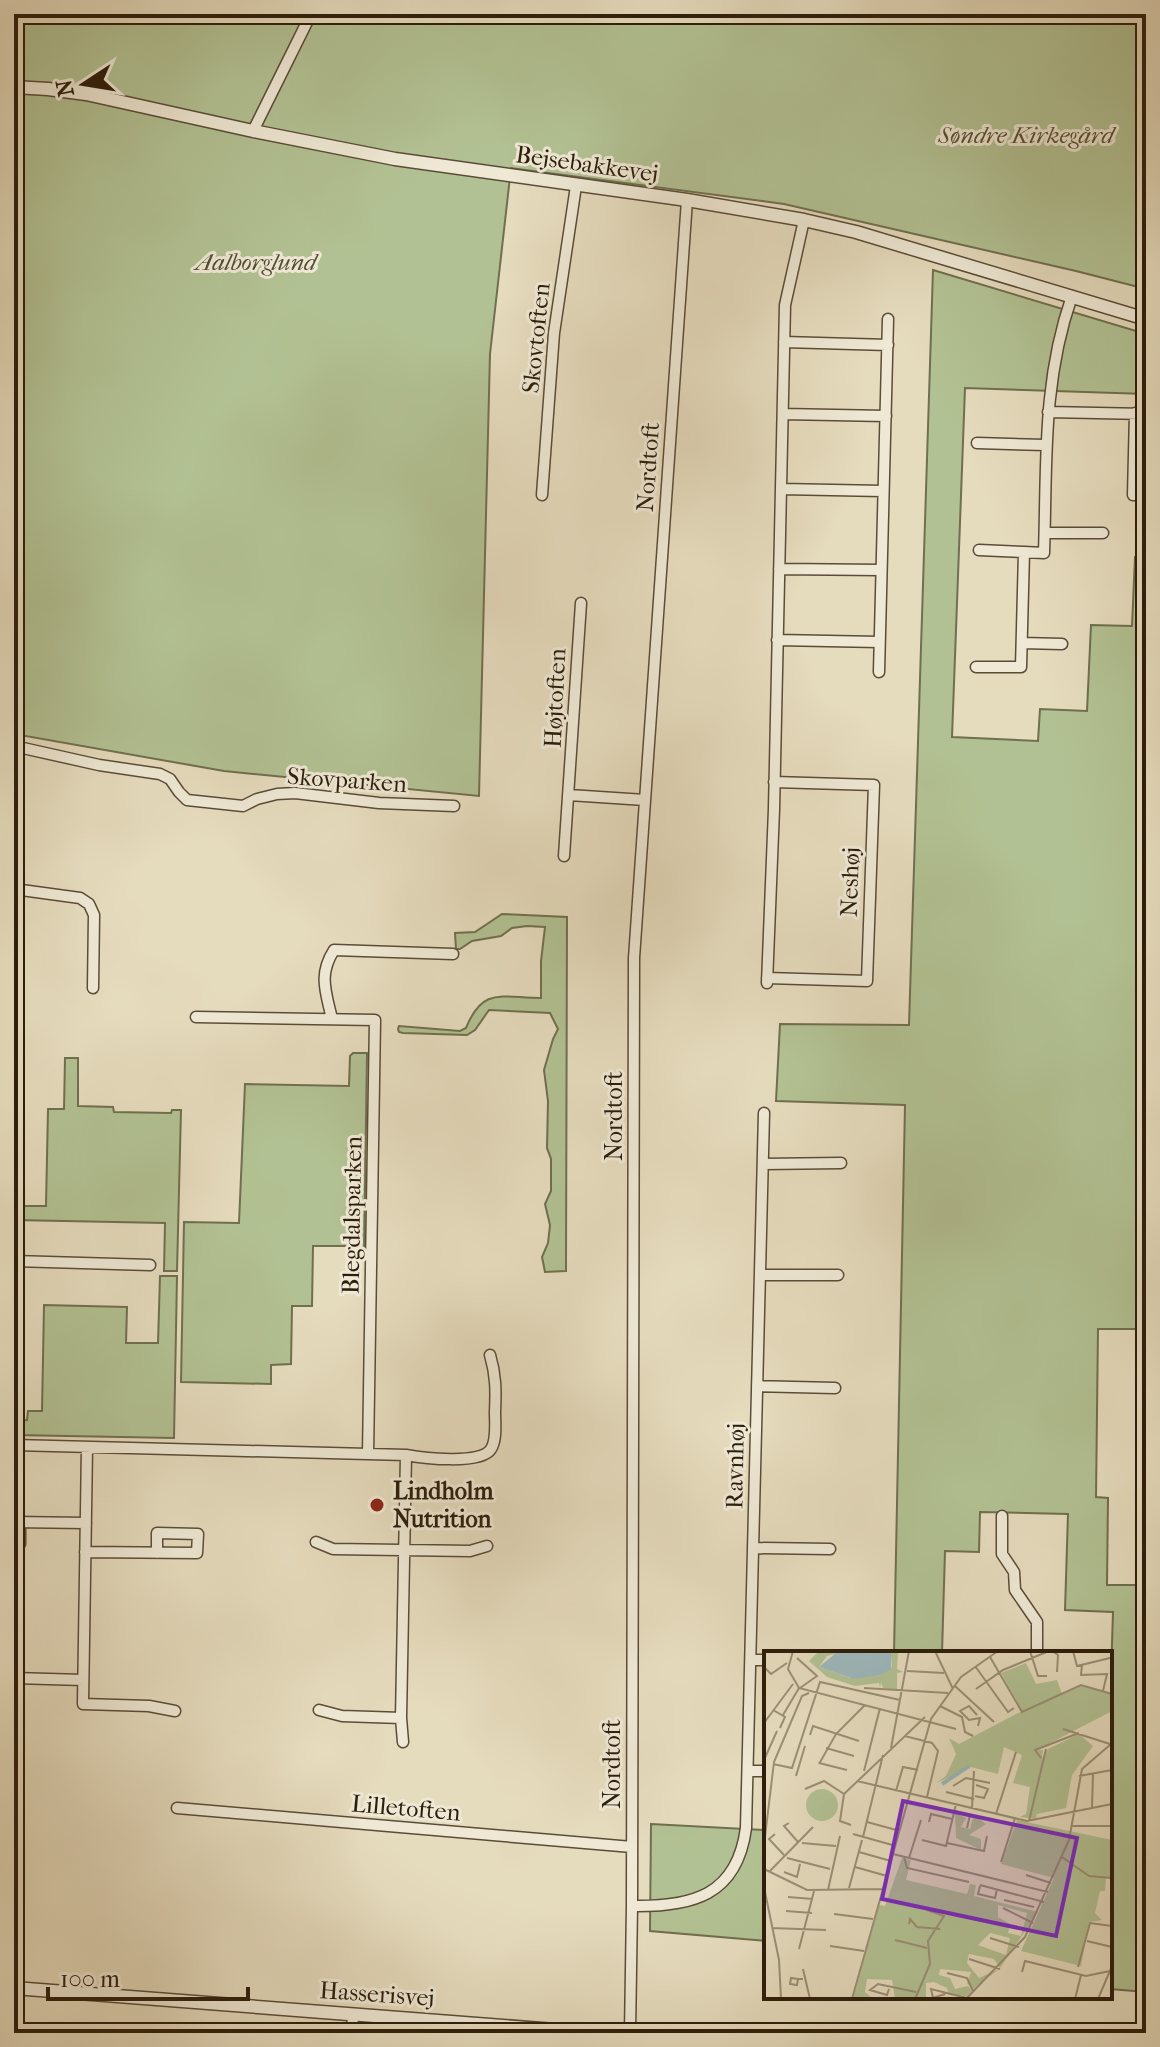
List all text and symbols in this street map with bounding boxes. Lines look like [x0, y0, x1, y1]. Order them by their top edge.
north arrow [44, 44, 124, 124]
text: N [51, 77, 80, 99]
park label: Søndre Kirkegård [937, 121, 1117, 149]
street label: Bejsebakkevej [514, 140, 660, 188]
park label: Aalborglund [193, 248, 319, 276]
street label: Skovtoften [516, 281, 556, 395]
street label: Nordtoft [631, 421, 665, 513]
street label: Højtoften [538, 647, 572, 749]
street label: Skovparken [286, 762, 408, 798]
street label: Neshøj [835, 847, 865, 917]
street label: Nordtoft [600, 1071, 628, 1161]
street label: Blegdalsparken [337, 1136, 367, 1294]
street label: Ravnhøj [720, 1423, 750, 1509]
place label: Lindholm Nutrition [393, 1477, 494, 1533]
marker: Lindholm Nutrition [368, 1496, 386, 1514]
inset map [764, 1651, 1112, 1999]
street label: Nordtoft [598, 1719, 626, 1809]
street label: Lilletoften [350, 1789, 462, 1827]
scale bar [48, 1951, 248, 2001]
text: 100 m [60, 1965, 120, 1993]
street label: Hasserisvej [318, 1976, 436, 2012]

